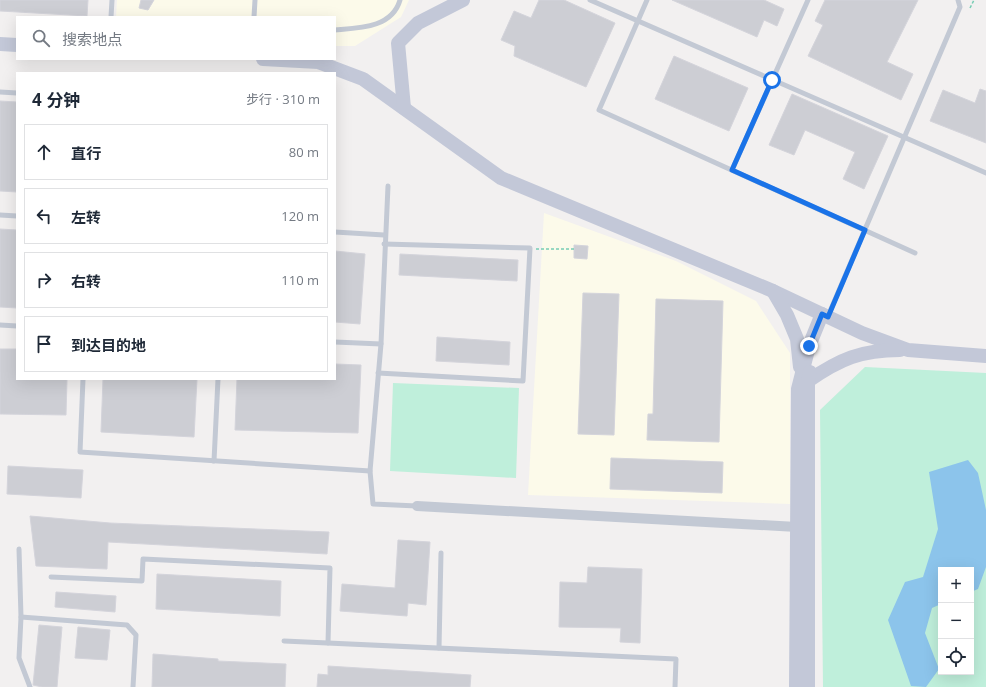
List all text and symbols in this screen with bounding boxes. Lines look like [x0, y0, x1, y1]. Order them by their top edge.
search box [16, 16, 336, 60]
icon: search [30, 27, 52, 49]
text: 搜索地点 [62, 29, 122, 49]
route start [763, 71, 781, 89]
text: 4 分钟 [32, 88, 80, 111]
text: 步行 · 310 m [246, 90, 320, 108]
icon: ahead [33, 141, 55, 163]
text: 直行 [71, 143, 101, 163]
text: 80 m [289, 143, 319, 161]
icon: left [33, 205, 55, 227]
text: 左转 [71, 207, 101, 227]
text: 120 m [281, 207, 319, 225]
icon: right [33, 269, 55, 291]
text: 右转 [71, 271, 101, 291]
text: 110 m [281, 271, 319, 289]
icon: arrive [33, 333, 55, 355]
text: 到达目的地 [71, 335, 146, 355]
route end [800, 337, 818, 355]
map controls [938, 567, 974, 675]
button: + [938, 567, 974, 603]
button: − [938, 603, 974, 639]
button: locate [938, 639, 974, 675]

